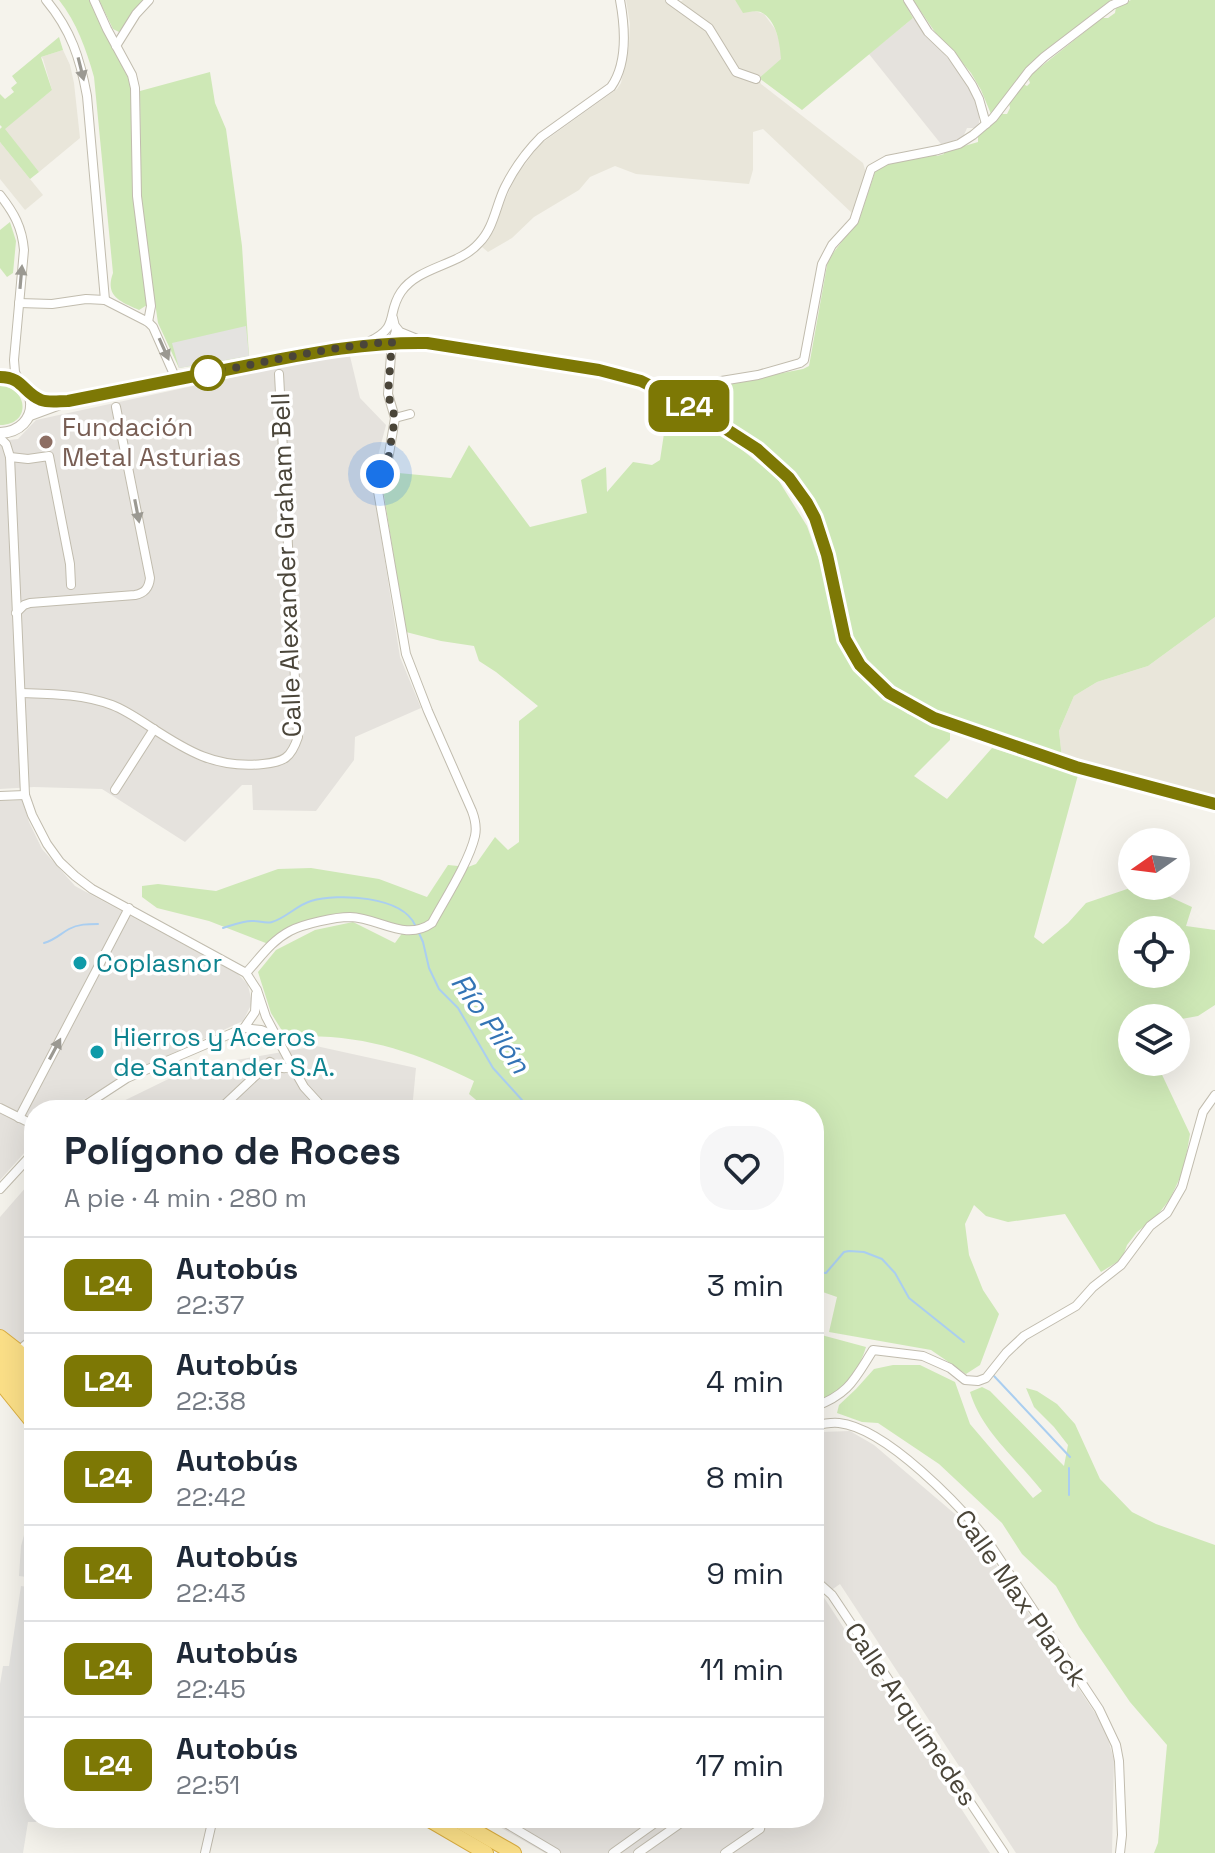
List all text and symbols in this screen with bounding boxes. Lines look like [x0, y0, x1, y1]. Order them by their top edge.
one-way arrow [75, 56, 88, 81]
one-way arrow [15, 264, 28, 289]
one-way arrow [158, 338, 171, 361]
unlabelled marker [191, 356, 225, 390]
line badge: L24 [643, 380, 735, 432]
text: L24 [664, 388, 714, 424]
street label: Calle Alexander Graham Bell [263, 392, 309, 738]
place label: Fundación Metal Asturias [62, 410, 241, 474]
marker: Fundación Metal Asturias [37, 433, 55, 451]
your location [360, 454, 400, 494]
one-way arrow [131, 499, 144, 524]
north arrow [1118, 828, 1190, 900]
map controls [1118, 828, 1190, 1076]
button: locate [1118, 916, 1190, 988]
place label: Coplasnor [96, 946, 222, 980]
marker: Coplasnor [71, 954, 89, 972]
water label: Río Pilón [444, 966, 539, 1081]
button: layers [1118, 1004, 1190, 1076]
place label: Hierros y Aceros de Santander S.A. [113, 1020, 335, 1084]
one-way arrow [49, 1037, 62, 1060]
marker: Hierros y Aceros de Santander S.A. [88, 1043, 106, 1061]
button: heart [700, 1126, 784, 1210]
text: Polígono de Roces [64, 1127, 401, 1175]
text: A pie · 4 min · 280 m [64, 1181, 307, 1215]
text: Autobús [176, 1249, 298, 1288]
text: 3 min [707, 1266, 784, 1305]
text: L24 [83, 1267, 133, 1303]
text: 22:37 [176, 1288, 244, 1322]
text: Autobús [176, 1345, 298, 1384]
text: 4 min [706, 1362, 784, 1401]
text: L24 [83, 1363, 133, 1399]
text: 22:38 [176, 1384, 246, 1418]
text: Autobús [176, 1441, 298, 1480]
text: 8 min [706, 1458, 784, 1497]
text: L24 [83, 1459, 133, 1495]
text: 22:42 [176, 1480, 246, 1514]
street label: Calle Max Planck [947, 1503, 1095, 1693]
text: Autobús [176, 1537, 298, 1576]
text: 9 min [706, 1554, 784, 1593]
text: L24 [83, 1555, 133, 1591]
text: 22:43 [176, 1576, 246, 1610]
street label: Calle Arquímedes [837, 1616, 985, 1812]
text: Autobús [176, 1633, 298, 1672]
text: 11 min [700, 1650, 784, 1689]
text: L24 [83, 1651, 133, 1687]
text: 22:45 [176, 1672, 246, 1706]
text: Autobús [176, 1729, 298, 1768]
text: 17 min [695, 1746, 784, 1785]
text: L24 [83, 1747, 133, 1783]
text: 22:51 [176, 1768, 240, 1802]

